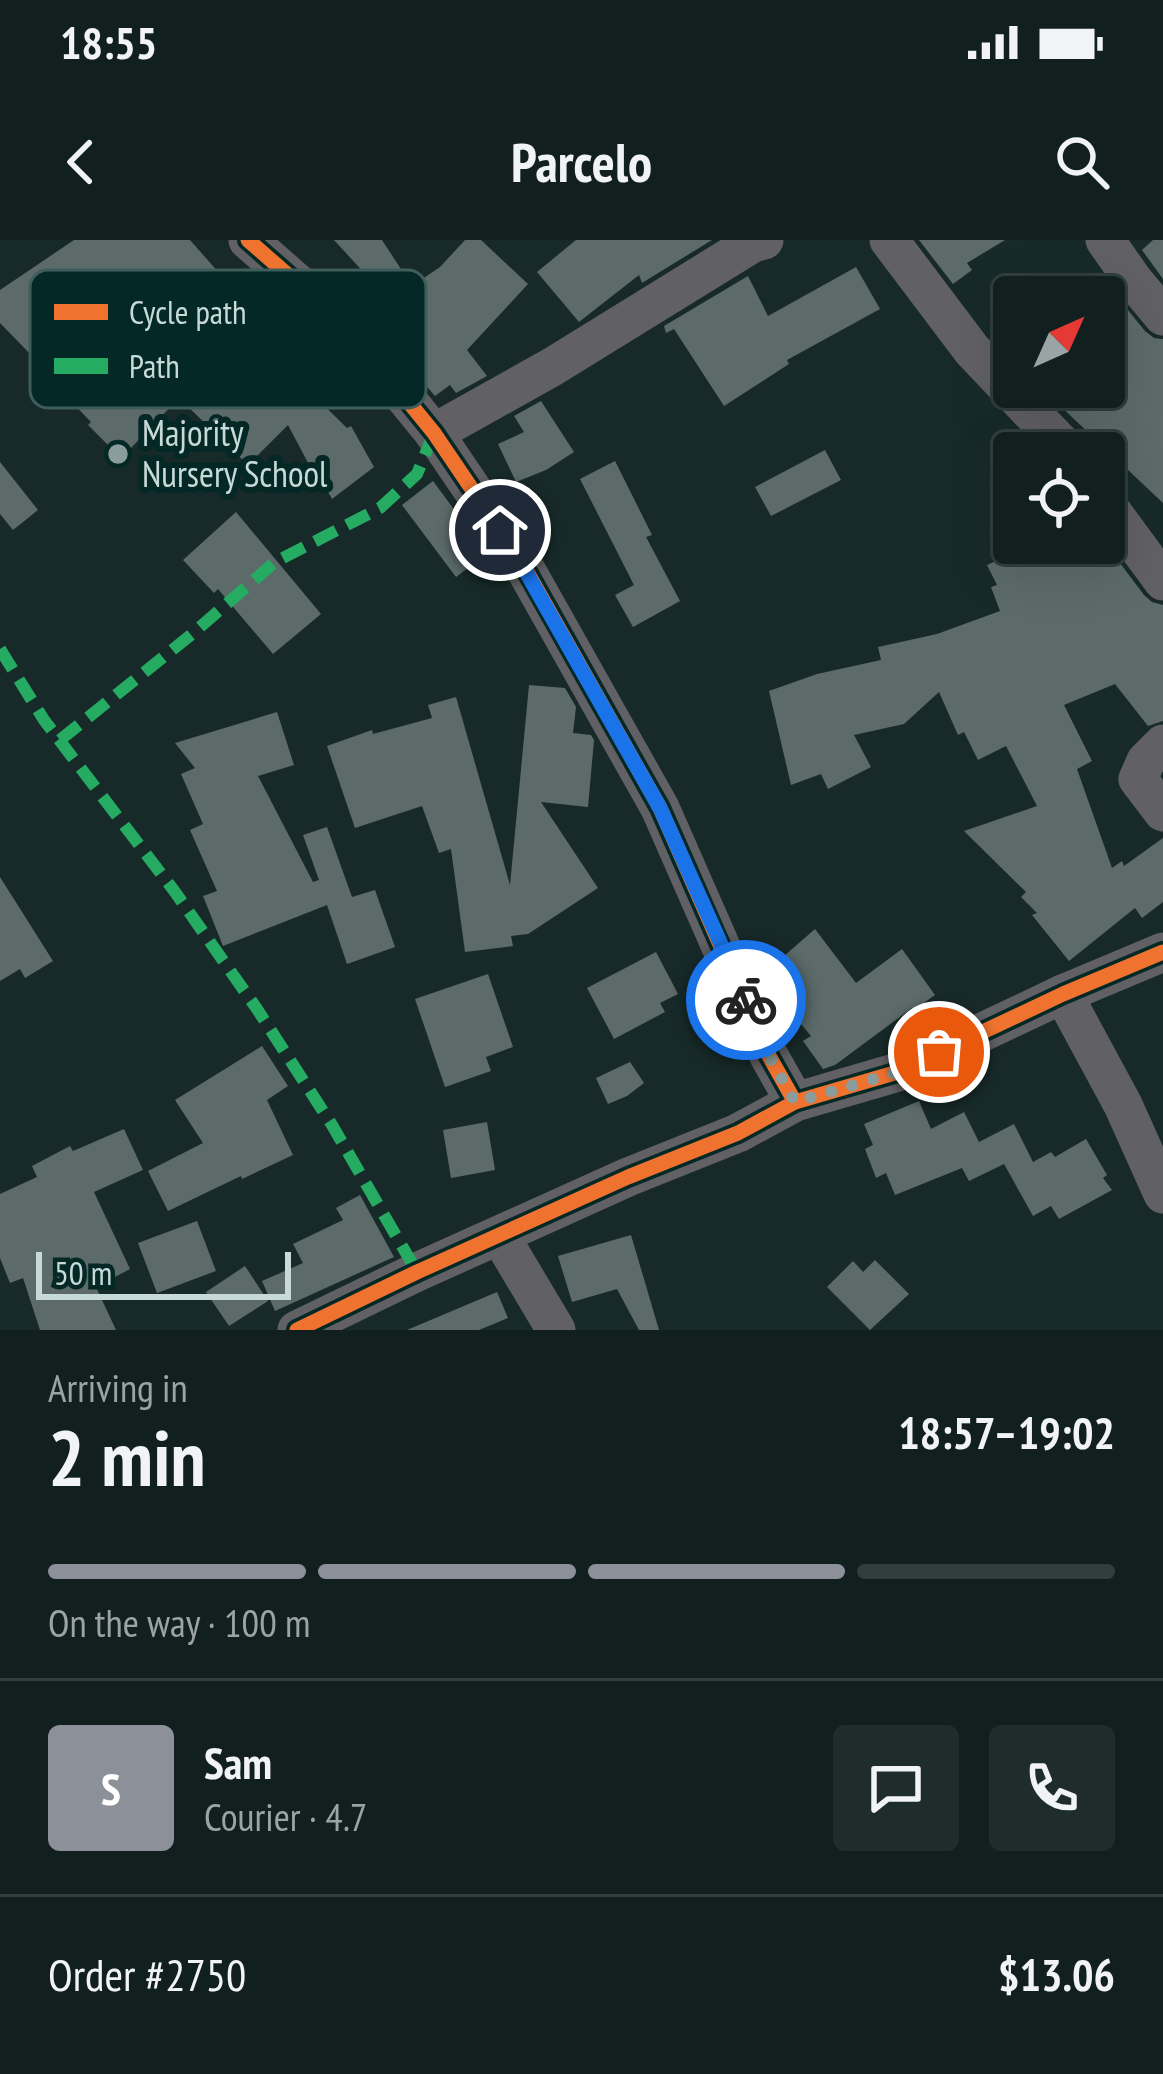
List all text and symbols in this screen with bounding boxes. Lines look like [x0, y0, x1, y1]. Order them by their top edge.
text: 18:55 [60, 13, 157, 71]
text: Parcelo [511, 127, 652, 197]
icon: back [48, 129, 114, 195]
icon: search [1049, 129, 1115, 195]
legend [30, 270, 426, 408]
north arrow [993, 276, 1125, 408]
map controls [993, 276, 1125, 564]
text: Cycle path [129, 290, 247, 333]
text: Path [129, 344, 180, 387]
place label: Majority Nursery School [142, 409, 328, 497]
button: locate [993, 432, 1125, 564]
marker: Majority Nursery School [105, 441, 131, 467]
pin [449, 479, 551, 581]
icon: home [467, 497, 533, 563]
courier [686, 940, 806, 1060]
icon: bike [713, 967, 779, 1033]
pin [888, 1001, 990, 1103]
icon: bag [906, 1019, 972, 1085]
scale bar [36, 1246, 291, 1299]
text: 50 m [54, 1251, 112, 1294]
text: Arriving in [48, 1362, 188, 1413]
text: 18:57–19:02 [898, 1403, 1115, 1461]
text: 2 min [48, 1407, 206, 1508]
text: On the way · 100 m [48, 1597, 310, 1648]
button: chat [833, 1725, 959, 1851]
button: phone [989, 1725, 1115, 1851]
text: Sam [204, 1733, 272, 1791]
text: S [101, 1759, 121, 1817]
text: Courier · 4.7 [204, 1791, 367, 1842]
text: Order #2750 [48, 1945, 246, 2003]
text: $13.06 [998, 1945, 1115, 2003]

